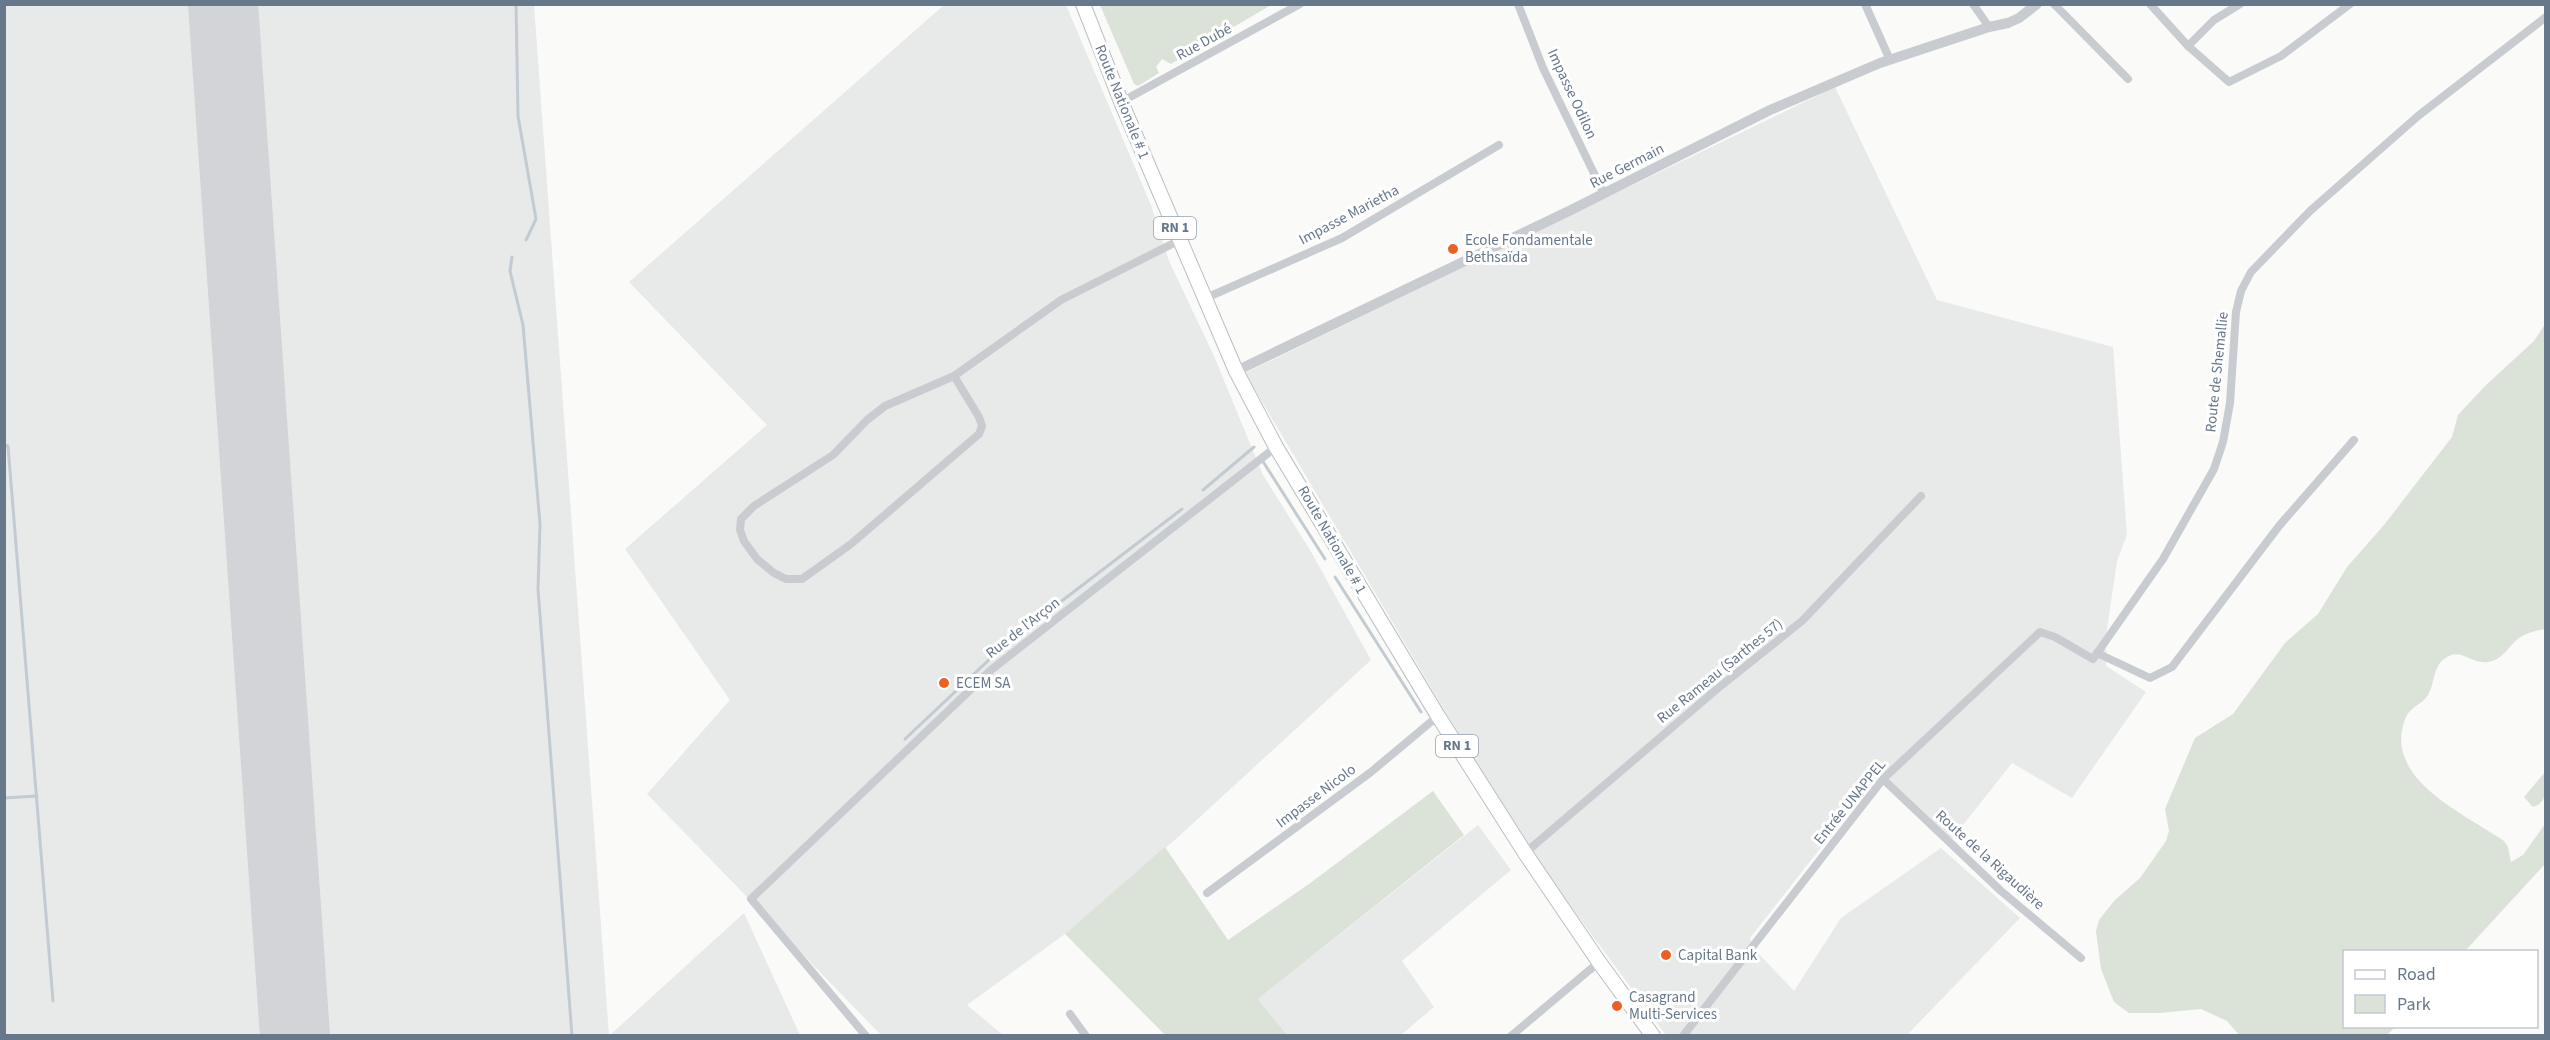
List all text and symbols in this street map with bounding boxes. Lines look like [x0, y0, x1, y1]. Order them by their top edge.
street label: Rue Dubé [1173, 18, 1235, 66]
street label: Route Nationale # 1 [1089, 42, 1155, 162]
street label: Impasse Odilon [1542, 46, 1602, 142]
street label: Rue Germain [1586, 138, 1668, 194]
street label: Impasse Marietha [1295, 180, 1403, 250]
road number: RN 1 [1154, 217, 1196, 239]
place label: Ecole Fondamentale Bethsaïda [1465, 230, 1593, 268]
marker: Ecole Fondamentale Bethsaïda [1446, 242, 1460, 256]
street label: Route de Shemallie [2200, 311, 2234, 433]
street label: Route Nationale # 1 [1292, 482, 1372, 598]
street label: Rue de l'Arçon [982, 592, 1064, 664]
street label: Rue Rameau (Sarthes 57) [1653, 614, 1787, 728]
place label: ECEM SA [956, 673, 1011, 694]
marker: ECEM SA [937, 676, 951, 690]
road number: RN 1 [1436, 735, 1478, 757]
street label: Entrée UNAPPEL [1809, 755, 1891, 849]
street label: Impasse Nicolo [1272, 759, 1360, 833]
street label: Route de la Rigaudière [1931, 805, 2049, 915]
place label: Capital Bank [1678, 945, 1758, 966]
marker: Capital Bank [1659, 948, 1673, 962]
legend [2343, 950, 2538, 1028]
text: Road [2397, 962, 2436, 987]
place label: Casagrand Multi-Services [1629, 987, 1717, 1025]
text: Park [2397, 992, 2431, 1017]
marker: Casagrand Multi-Services [1610, 999, 1624, 1013]

